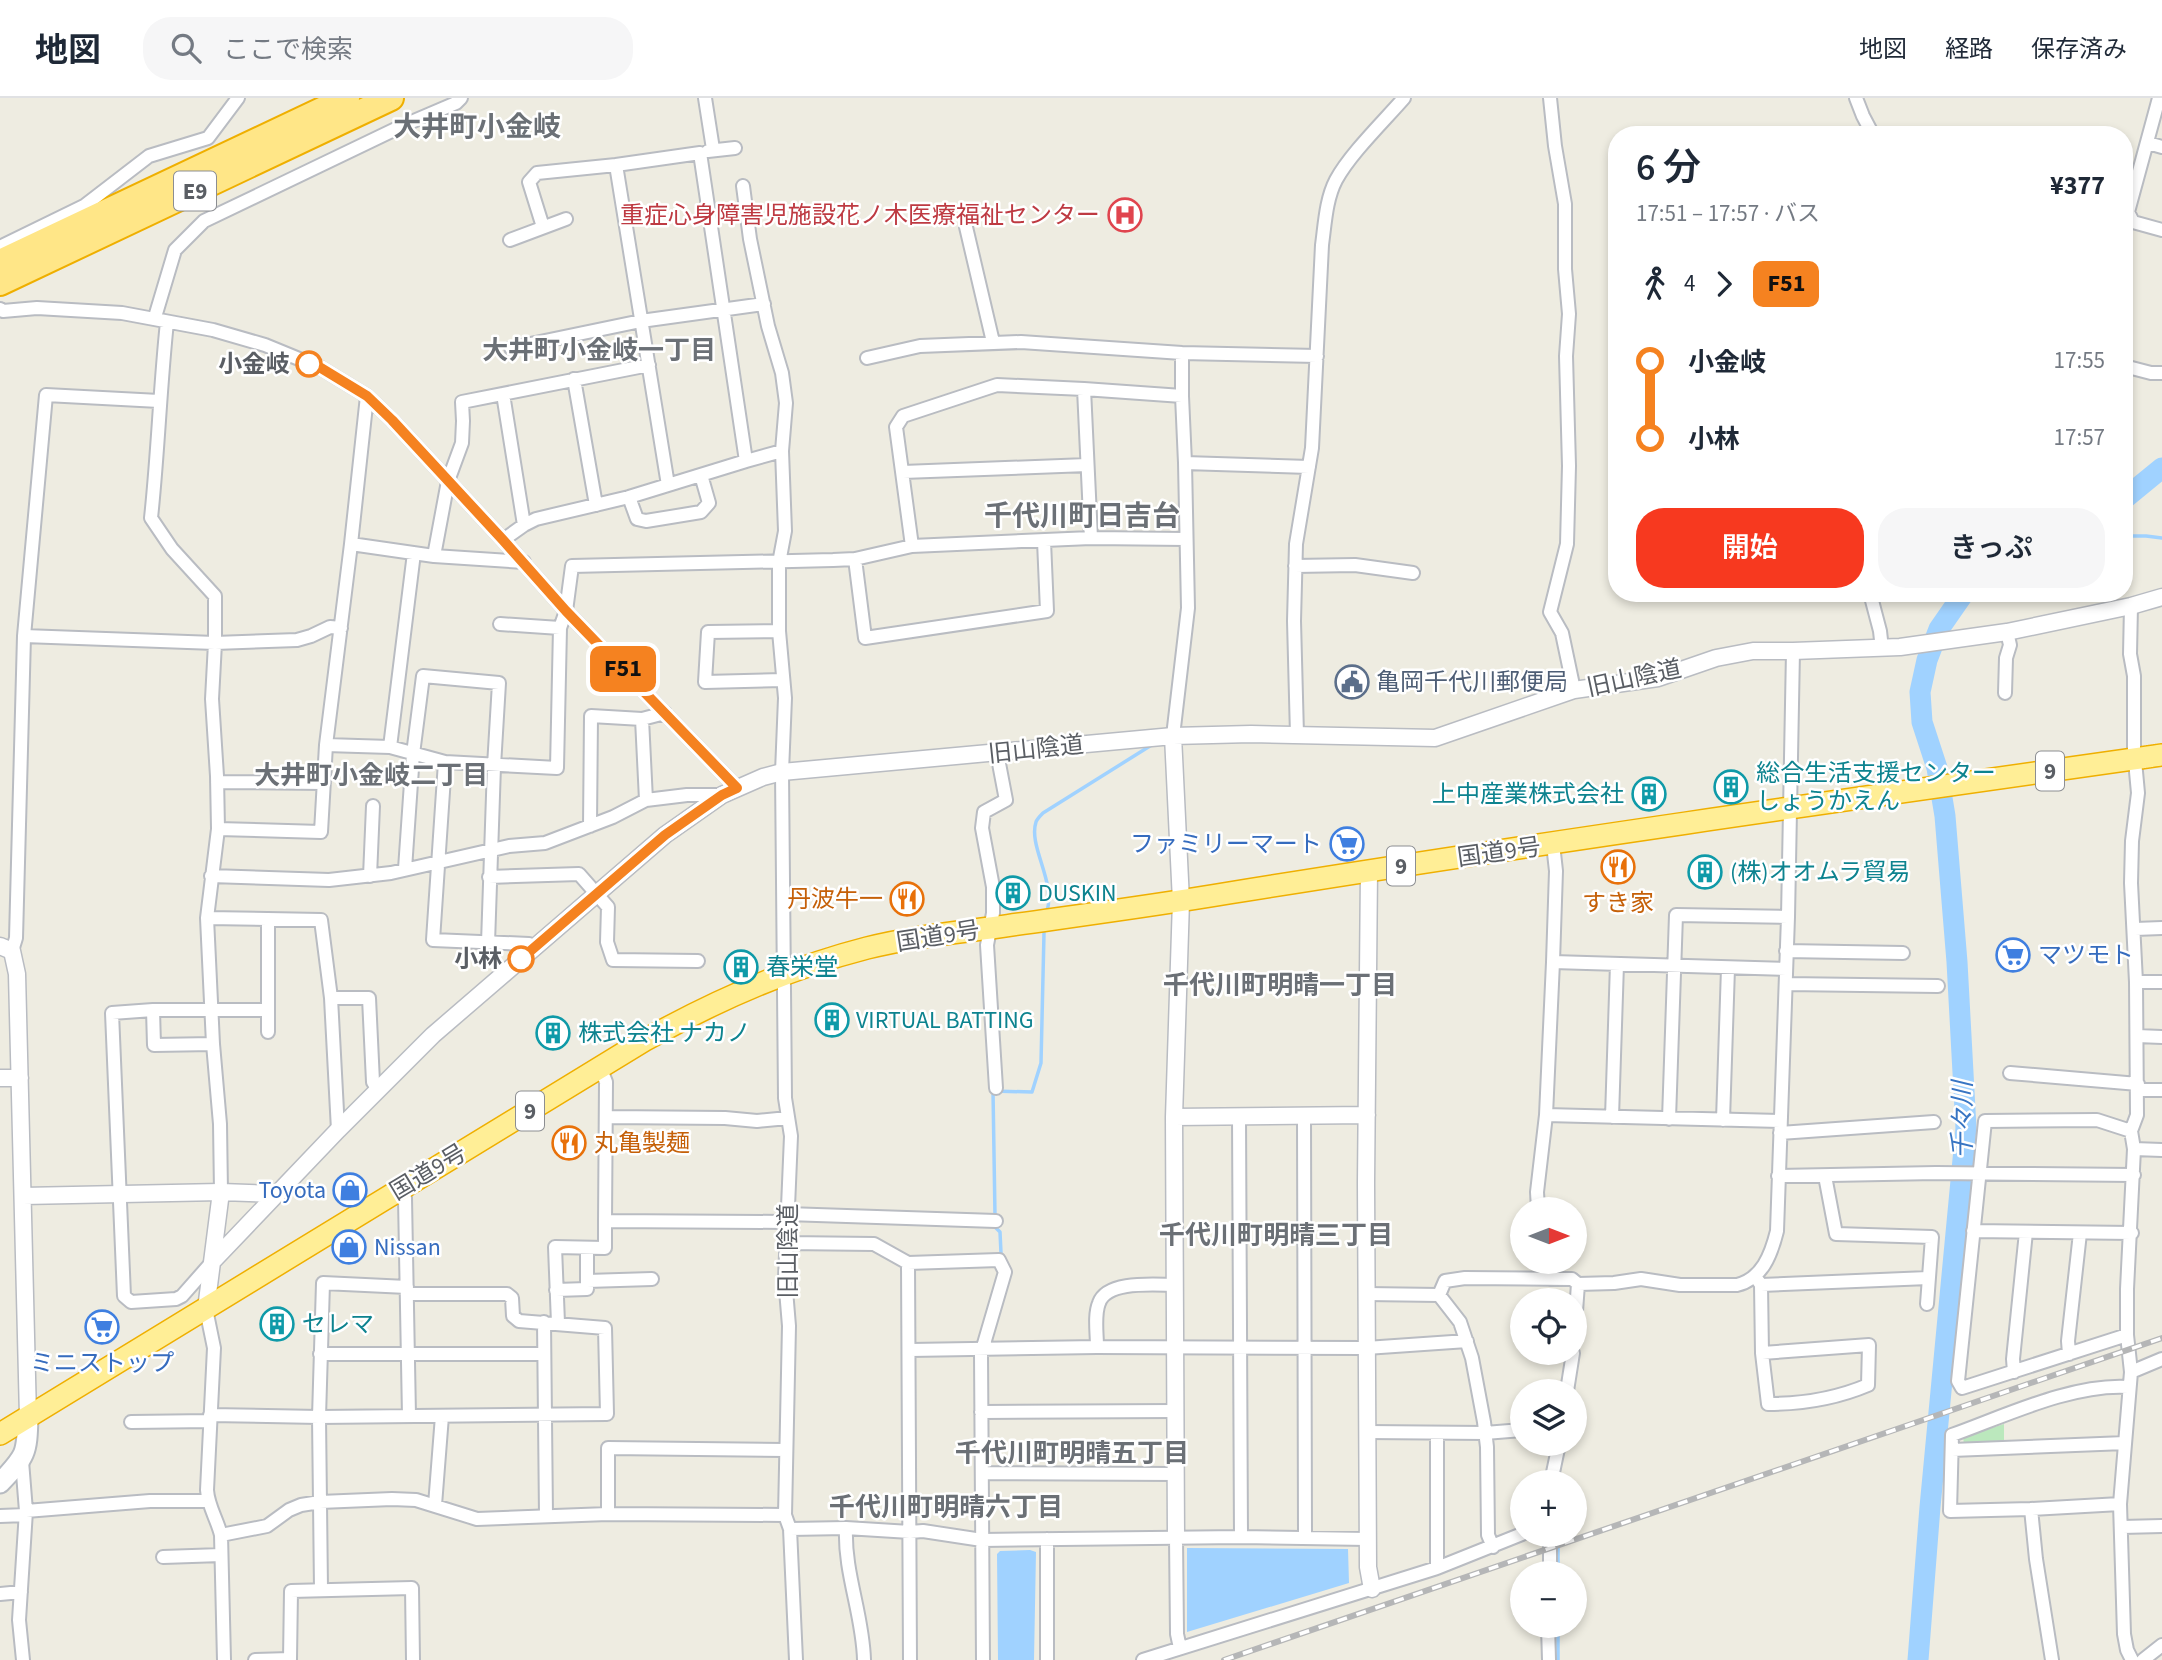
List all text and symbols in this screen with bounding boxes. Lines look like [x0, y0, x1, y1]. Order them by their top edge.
search box [143, 17, 633, 80]
text: 地図 [35, 27, 101, 74]
icon: search [167, 29, 205, 67]
text: ここで検索 [223, 31, 353, 68]
text: 地図 [1859, 32, 1907, 67]
text: 経路 [1945, 32, 1993, 67]
text: 保存済み [2031, 32, 2127, 67]
district label: 大井町小金岐 [393, 107, 561, 147]
text: 6 分 [1636, 141, 1701, 195]
text: ¥377 [2050, 167, 2105, 204]
road number: E9 [174, 172, 216, 211]
hospital icon: 重症心身障害児施設花ノ木医療福祉センター [1106, 196, 1144, 234]
text: 17:51 – 17:57 · バス [1636, 197, 1820, 230]
place label: 重症心身障害児施設花ノ木医療福祉センター [620, 198, 1100, 233]
icon: walk [1636, 265, 1674, 303]
icon: forward [1705, 265, 1743, 303]
text: F51 [1767, 266, 1805, 301]
text: 4 [1684, 267, 1695, 300]
district label: 大井町小金岐一丁目 [482, 332, 716, 369]
text: 小金岐 [1688, 344, 1766, 381]
text: 17:55 [2054, 344, 2105, 377]
place label: 小金岐 [218, 347, 290, 382]
marker: 小金岐 [296, 351, 322, 377]
text: 小林 [1688, 421, 1740, 458]
text: 17:57 [2054, 421, 2105, 454]
district label: 千代川町日吉台 [984, 496, 1180, 536]
button: 開始 [1636, 508, 1864, 588]
button: きっぷ [1878, 508, 2105, 588]
line badge: F51 [583, 646, 663, 692]
text: F51 [604, 651, 642, 686]
street label: 旧山陰道 [1584, 651, 1685, 706]
public building icon: 亀岡千代川郵便局 [1333, 663, 1371, 701]
place label: 亀岡千代川郵便局 [1376, 665, 1568, 700]
street label: 旧山陰道 [986, 727, 1086, 772]
road number: 9 [2036, 751, 2064, 790]
place label: 総合生活支援センター しょうかえん [1756, 756, 1996, 819]
district label: 大井町小金岐二丁目 [254, 757, 488, 794]
building icon: 総合生活支援センター しょうかえん [1712, 768, 1750, 806]
building icon: 上中産業株式会社 [1630, 775, 1668, 813]
place label: 上中産業株式会社 [1432, 777, 1624, 812]
supermarket icon: ファミリーマート [1328, 825, 1366, 863]
place label: ファミリーマート [1130, 827, 1322, 862]
street label: 国道9号 [1455, 829, 1543, 876]
road number: 9 [1387, 846, 1415, 886]
restaurant icon: すき家 [1599, 848, 1637, 886]
building icon: (株)オオムラ貿易 [1686, 853, 1724, 891]
place label: (株)オオムラ貿易 [1730, 855, 1911, 890]
building icon: DUSKIN [994, 874, 1032, 912]
place label: DUSKIN [1038, 876, 1117, 911]
restaurant icon: 丹波牛一 [888, 880, 926, 918]
place label: 丹波牛一 [787, 882, 883, 917]
place label: すき家 [1582, 886, 1654, 921]
street label: 国道9号 [894, 913, 982, 960]
supermarket icon: マツモト [1994, 936, 2032, 974]
place label: マツモト [2038, 938, 2134, 973]
place label: 小林 [454, 942, 502, 977]
marker: 小林 [508, 946, 534, 972]
building icon: 春栄堂 [722, 948, 760, 986]
place label: 春栄堂 [766, 950, 838, 985]
district label: 千代川町明晴一丁目 [1163, 967, 1397, 1004]
building icon: VIRTUAL BATTING [813, 1001, 851, 1039]
place label: VIRTUAL BATTING [856, 1003, 1034, 1038]
building icon: 株式会社 ナカノ [534, 1014, 572, 1052]
place label: 株式会社 ナカノ [578, 1016, 751, 1051]
water label: 千々川 [1944, 1078, 1981, 1159]
road number: 9 [516, 1092, 544, 1130]
restaurant icon: 丸亀製麺 [550, 1124, 588, 1162]
place label: 丸亀製麺 [594, 1126, 690, 1161]
street label: 国道9号 [383, 1136, 473, 1209]
shop icon: Toyota [331, 1171, 369, 1209]
place label: Toyota [258, 1173, 326, 1208]
north arrow [1510, 1197, 1587, 1274]
map controls [1510, 1197, 1587, 1638]
street label: 旧山陰道 [771, 1203, 806, 1299]
district label: 千代川町明晴三丁目 [1159, 1217, 1393, 1254]
shop icon: Nissan [330, 1228, 368, 1266]
place label: Nissan [374, 1230, 441, 1265]
button: locate [1510, 1288, 1587, 1365]
building icon: セレマ [258, 1305, 296, 1343]
place label: セレマ [302, 1307, 374, 1342]
supermarket icon: ミニストップ [83, 1308, 121, 1346]
place label: ミニストップ [30, 1346, 174, 1381]
button: layers [1510, 1379, 1587, 1456]
district label: 千代川町明晴五丁目 [955, 1435, 1189, 1472]
button: + [1510, 1470, 1587, 1547]
district label: 千代川町明晴六丁目 [829, 1489, 1063, 1526]
button: − [1510, 1561, 1587, 1638]

